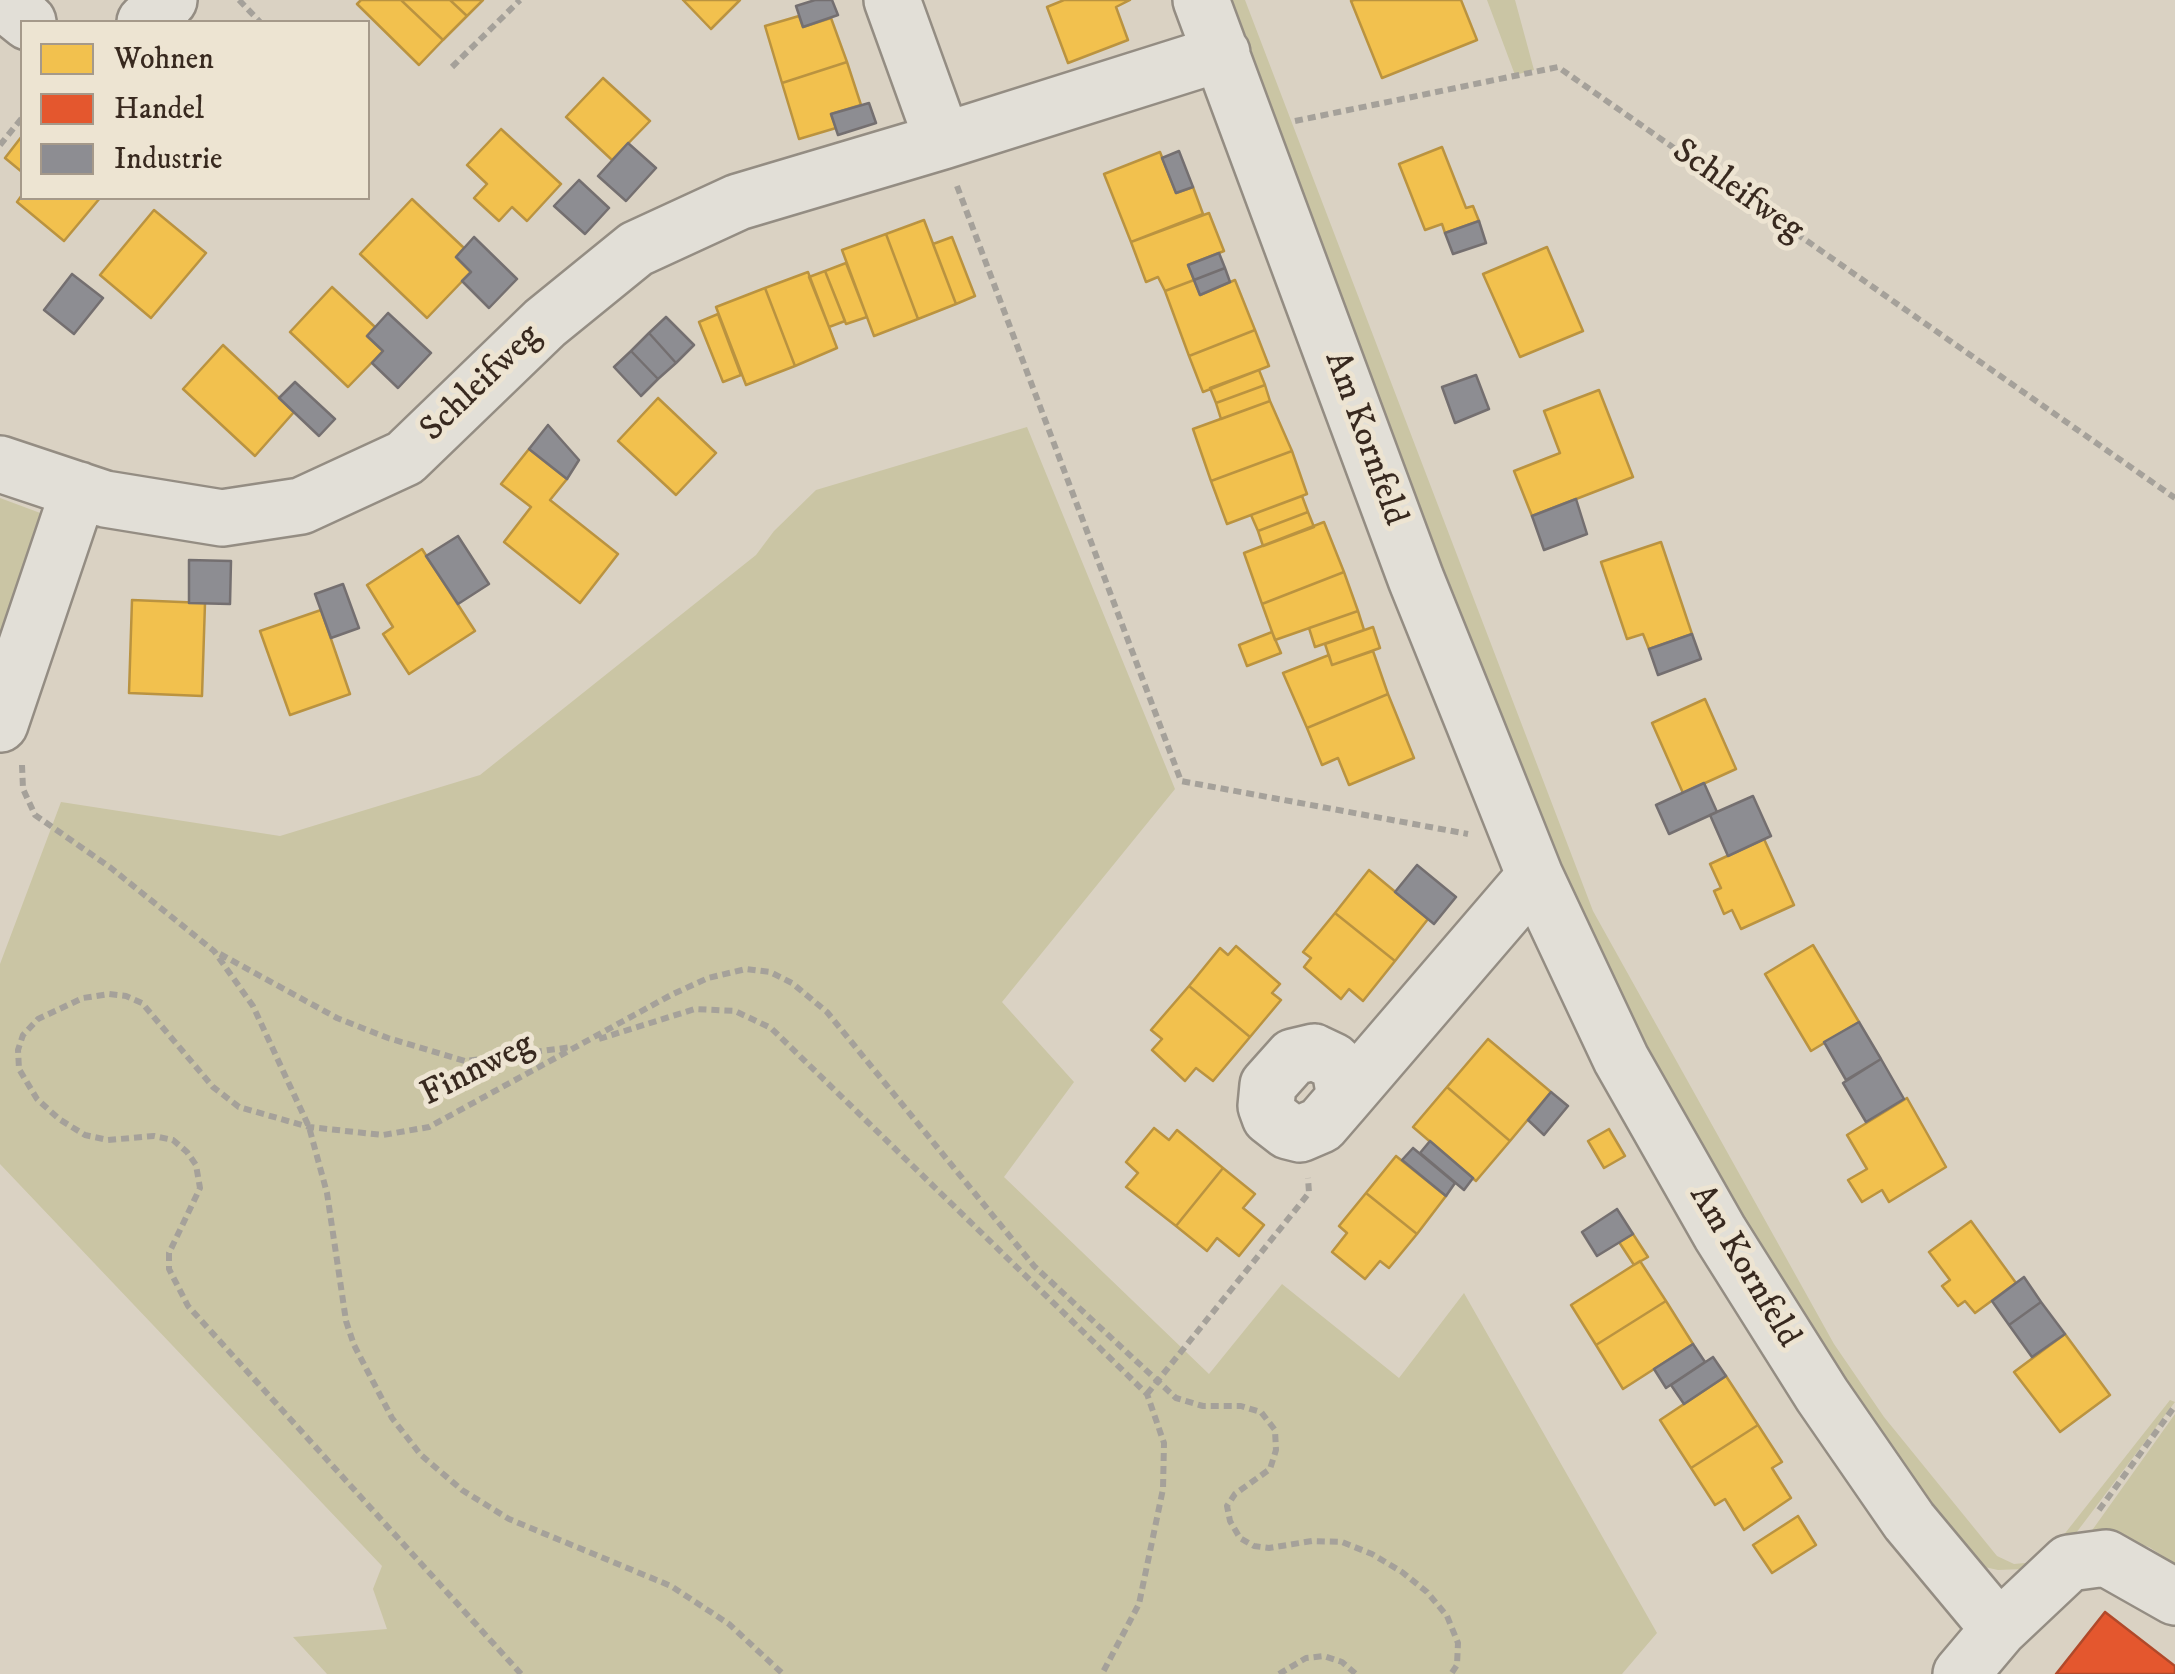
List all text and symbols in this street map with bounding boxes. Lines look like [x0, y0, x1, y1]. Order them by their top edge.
legend [20, 20, 370, 200]
text: Wohnen [114, 41, 214, 78]
text: Handel [114, 91, 204, 128]
street label: Schleifweg [1663, 132, 1811, 252]
text: Industrie [114, 141, 222, 178]
street label: Schleifweg [413, 316, 551, 452]
street label: Am Kornfeld [1313, 346, 1415, 532]
street label: Finnweg [415, 1025, 541, 1117]
street label: Am Kornfeld [1678, 1178, 1808, 1356]

